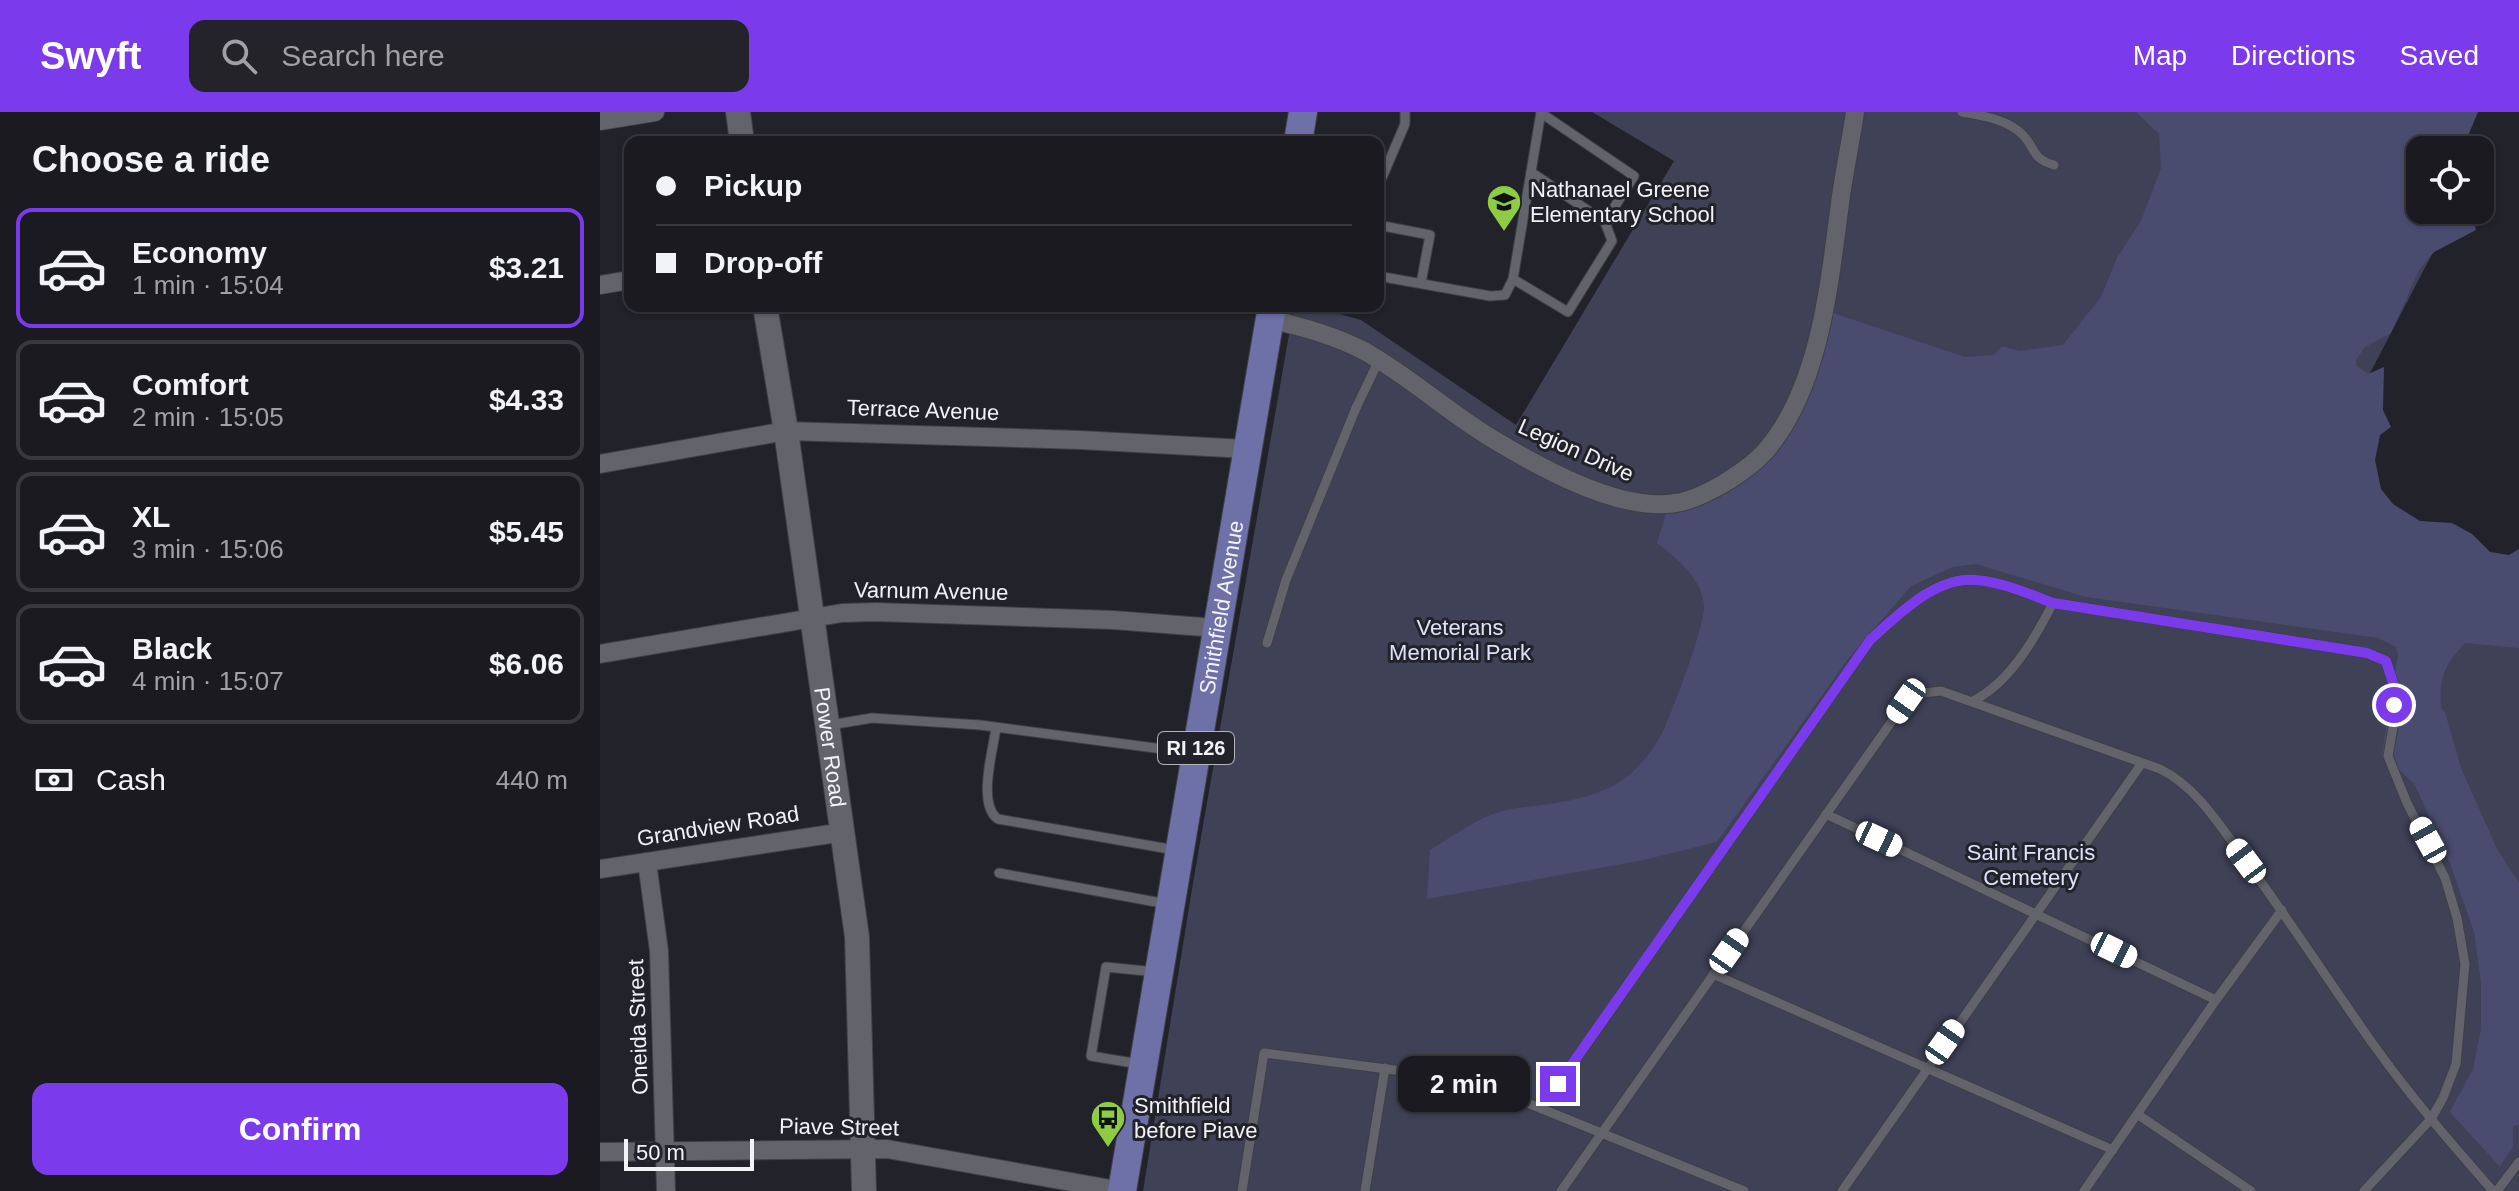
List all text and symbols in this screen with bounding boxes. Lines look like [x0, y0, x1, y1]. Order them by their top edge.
search box [189, 20, 749, 92]
icon: search [217, 34, 261, 78]
text: Swyft [40, 35, 141, 77]
text: Search here [281, 39, 445, 72]
text: Map [2133, 40, 2187, 71]
text: Directions [2231, 40, 2356, 71]
text: Saved [2400, 40, 2479, 71]
map controls [2406, 136, 2494, 224]
button: locate [2406, 136, 2494, 224]
text: Choose a ride [32, 139, 270, 180]
text: Pickup [704, 169, 802, 202]
place label: Nathanael Greene Elementary School [1530, 177, 1715, 227]
school or university icon: Nathanael Greene Elementary School [1485, 183, 1523, 233]
icon: car [36, 232, 108, 304]
text: Economy [132, 236, 267, 269]
text: Drop-off [704, 246, 822, 279]
text: $3.21 [489, 251, 564, 284]
text: 1 min · 15:04 [132, 270, 284, 300]
icon: car [36, 364, 108, 436]
text: Comfort [132, 368, 249, 401]
text: $4.33 [489, 383, 564, 416]
street label: Terrace Avenue [846, 395, 1000, 425]
text: 2 min · 15:05 [132, 402, 284, 432]
street label: Legion Drive [1514, 413, 1638, 487]
icon: car [36, 496, 108, 568]
text: XL [132, 500, 170, 533]
text: $5.45 [489, 515, 564, 548]
street label: Smithfield Avenue [1194, 519, 1248, 696]
text: 3 min · 15:06 [132, 534, 284, 564]
street label: Varnum Avenue [854, 577, 1008, 605]
park label: Veterans Memorial Park [1389, 615, 1532, 665]
icon: car [36, 628, 108, 700]
text: Black [132, 632, 212, 665]
text: $6.06 [489, 647, 564, 680]
text: 4 min · 15:07 [132, 666, 284, 696]
car [1882, 674, 1930, 728]
street label: Power Road [810, 685, 851, 809]
route start [2376, 687, 2412, 723]
road number: RI 126 [1158, 732, 1234, 764]
icon: cash [32, 758, 76, 802]
text: Cash [96, 763, 166, 796]
text: 440 m [496, 765, 568, 795]
street label: Grandview Road [635, 801, 801, 851]
car [2406, 813, 2450, 867]
car [1852, 818, 1906, 860]
car [2222, 835, 2270, 887]
park label: Saint Francis Cemetery [1967, 840, 2095, 890]
car [1705, 924, 1753, 978]
car [2087, 929, 2141, 971]
street label: Oneida Street [623, 959, 653, 1095]
car [1921, 1015, 1969, 1069]
callout: 2 min [1398, 1056, 1530, 1112]
route end [1540, 1066, 1576, 1102]
text: 2 min [1430, 1069, 1498, 1099]
button: Confirm [32, 1083, 568, 1175]
place label: Smithfield before Piave [1134, 1093, 1258, 1143]
bus stop icon: Smithfield before Piave [1089, 1099, 1127, 1149]
street label: Piave Street [779, 1113, 899, 1141]
scale bar [624, 1135, 754, 1171]
text: 50 m [636, 1140, 685, 1165]

